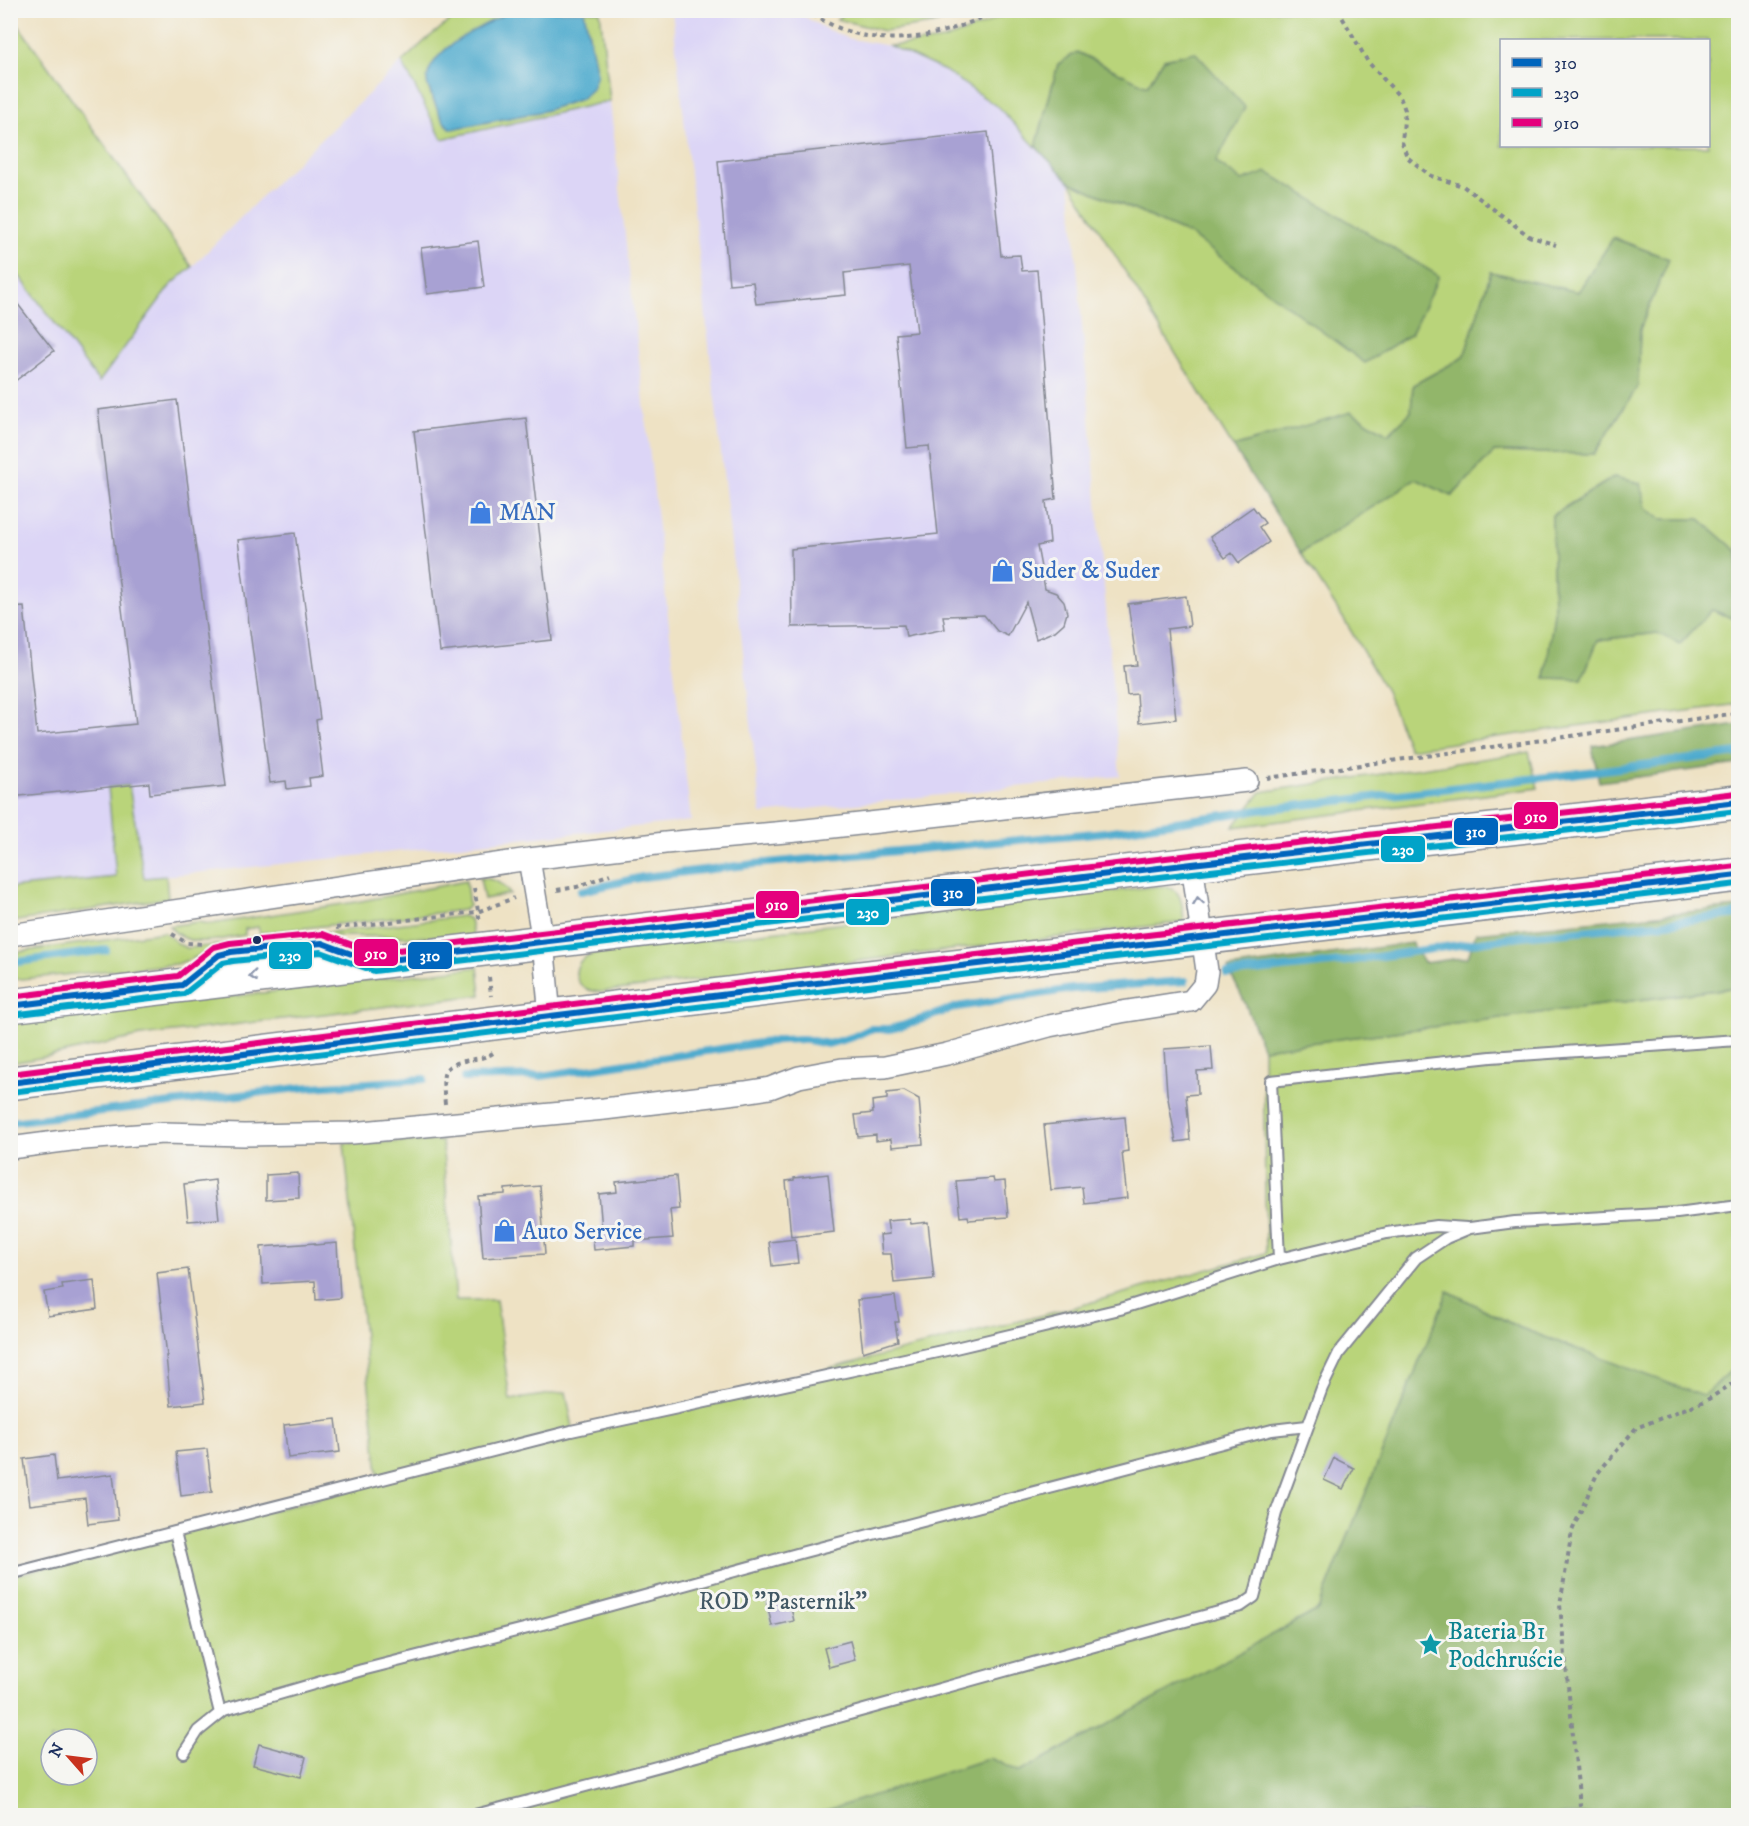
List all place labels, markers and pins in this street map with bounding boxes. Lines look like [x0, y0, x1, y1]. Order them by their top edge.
place label: MAN [499, 498, 556, 528]
shop icon: MAN [468, 499, 494, 525]
place label: Suder & Suder [1021, 556, 1160, 586]
shop icon: Suder & Suder [990, 557, 1016, 583]
unlabelled marker [251, 934, 263, 946]
place label: Auto Service [522, 1217, 642, 1247]
shop icon: Auto Service [491, 1218, 517, 1244]
place label: Bateria B1 Podchruście [1448, 1617, 1563, 1675]
place icon: Bateria B1 Podchruście [1417, 1632, 1443, 1658]

